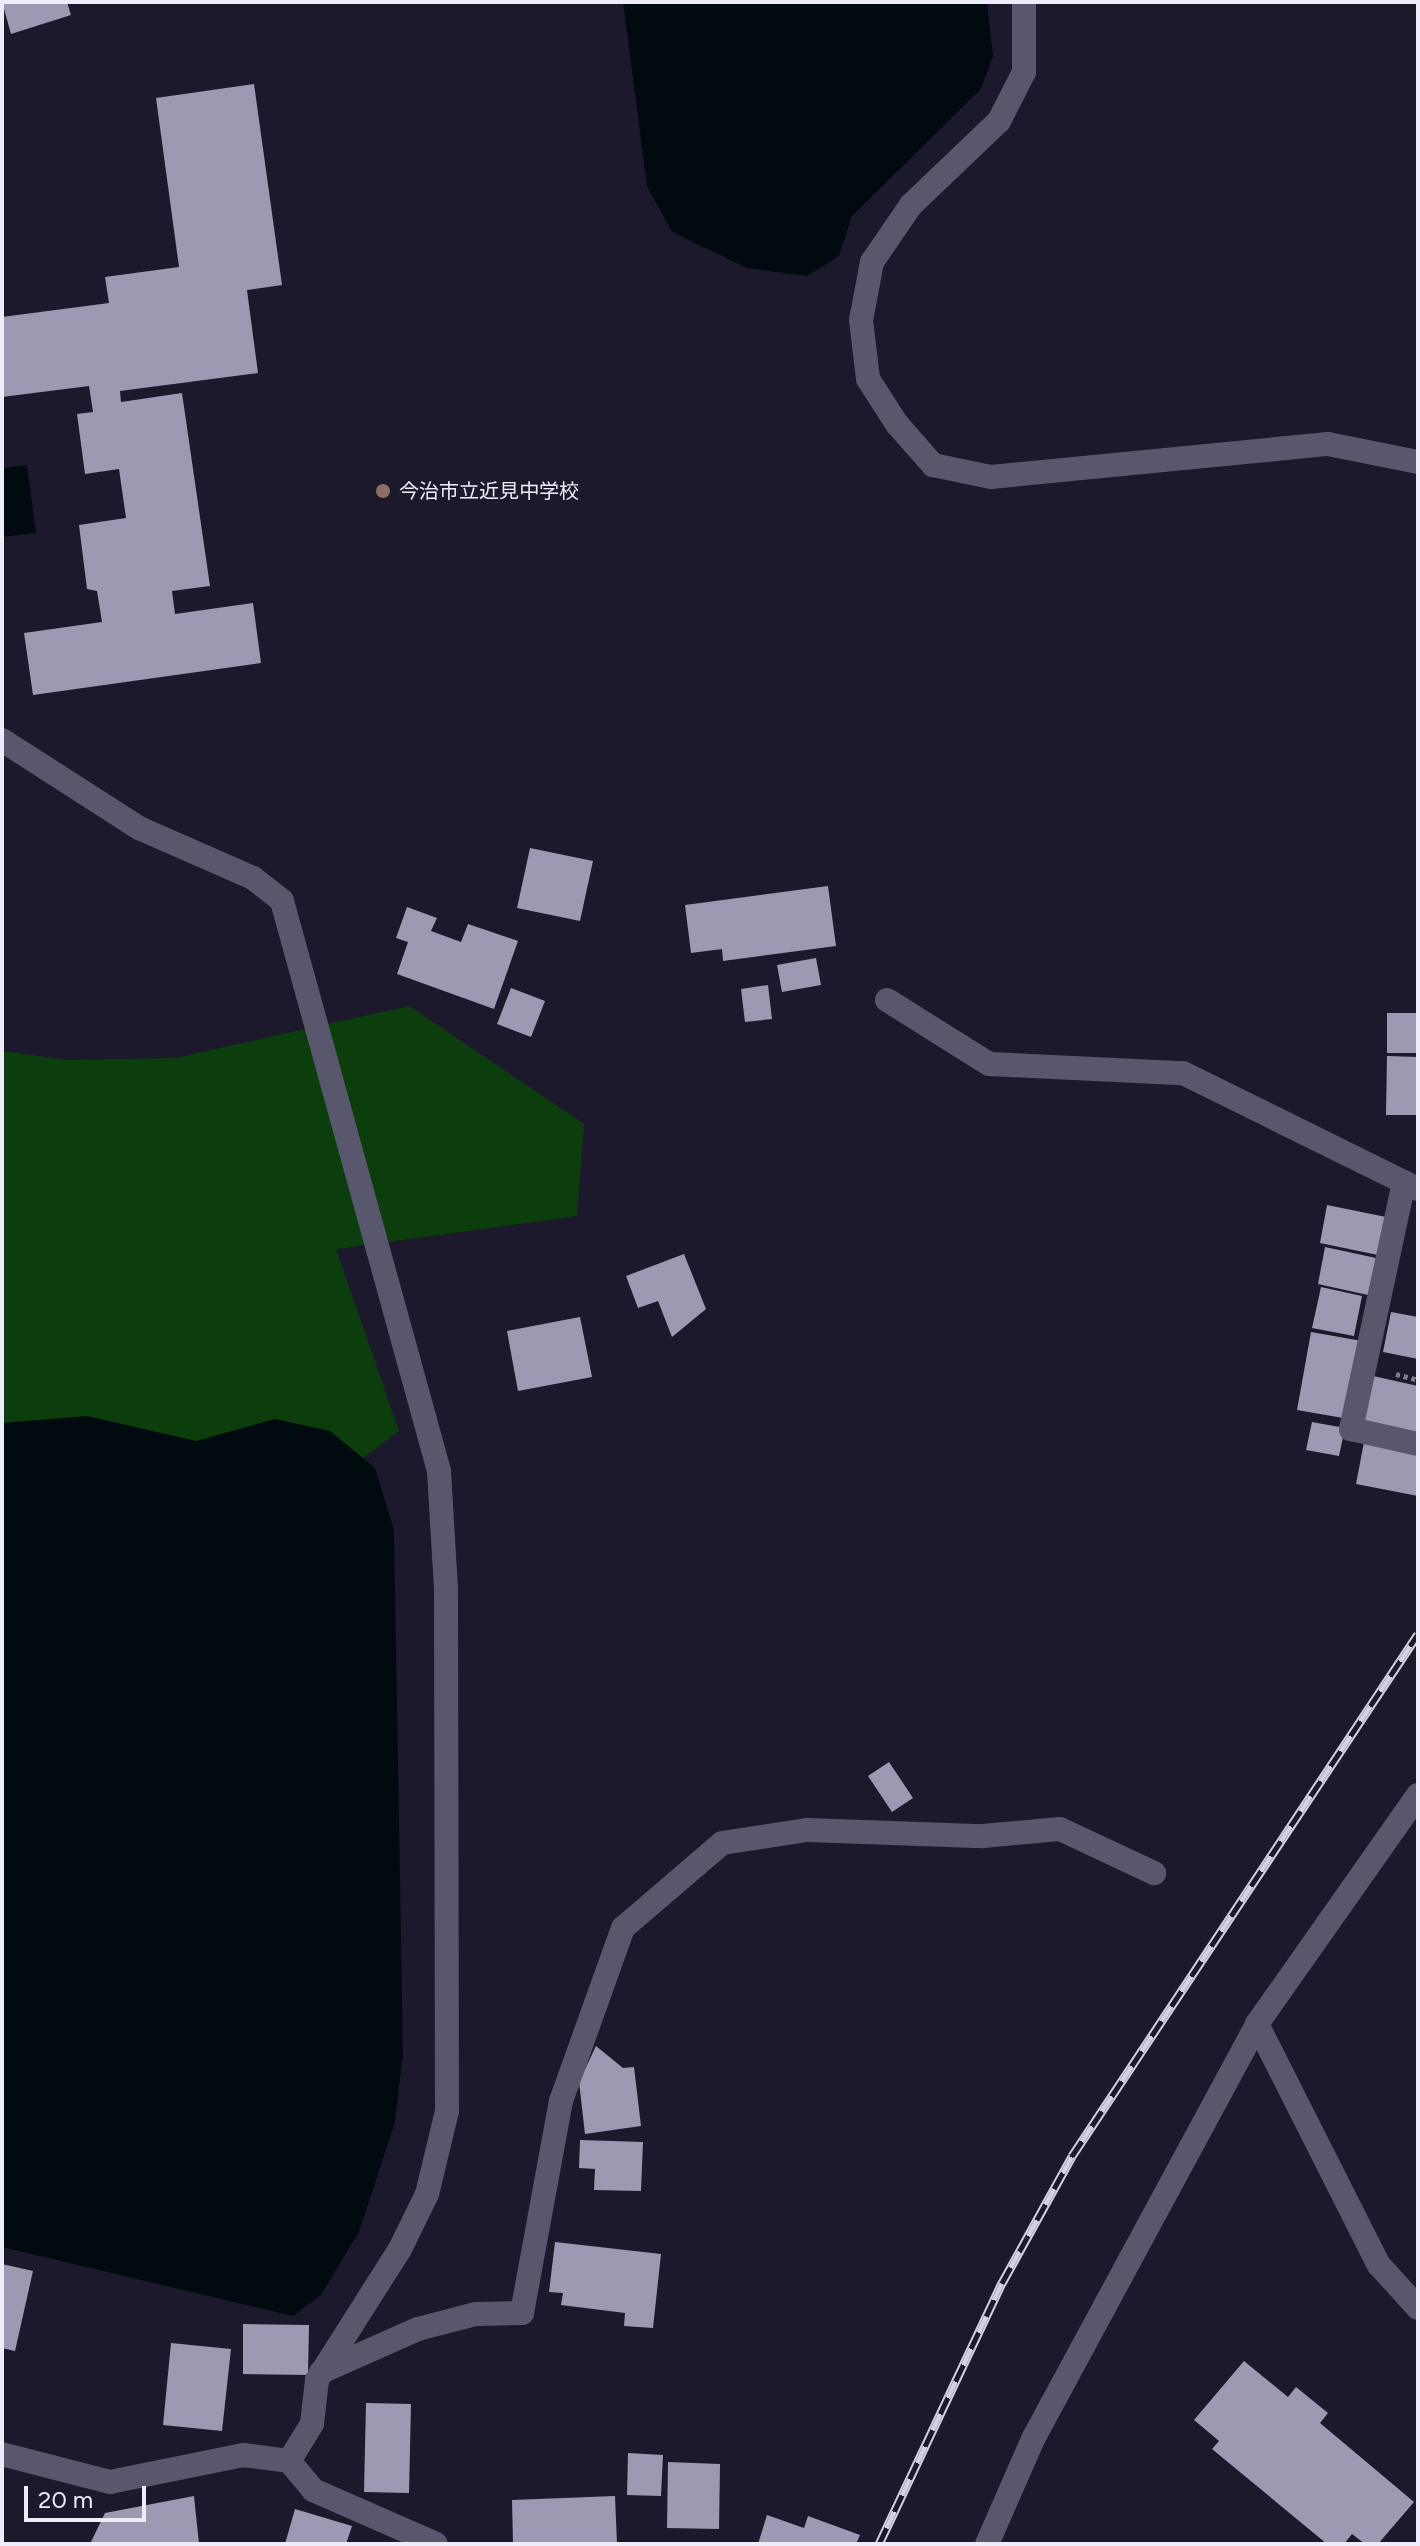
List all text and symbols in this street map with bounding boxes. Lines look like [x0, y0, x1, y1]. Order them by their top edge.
place label: 今治市立近見中学校 [399, 479, 579, 503]
marker: 今治市立近見中学校 [374, 482, 392, 500]
scale bar [28, 2470, 150, 2520]
text: 20 m [38, 2485, 93, 2514]

